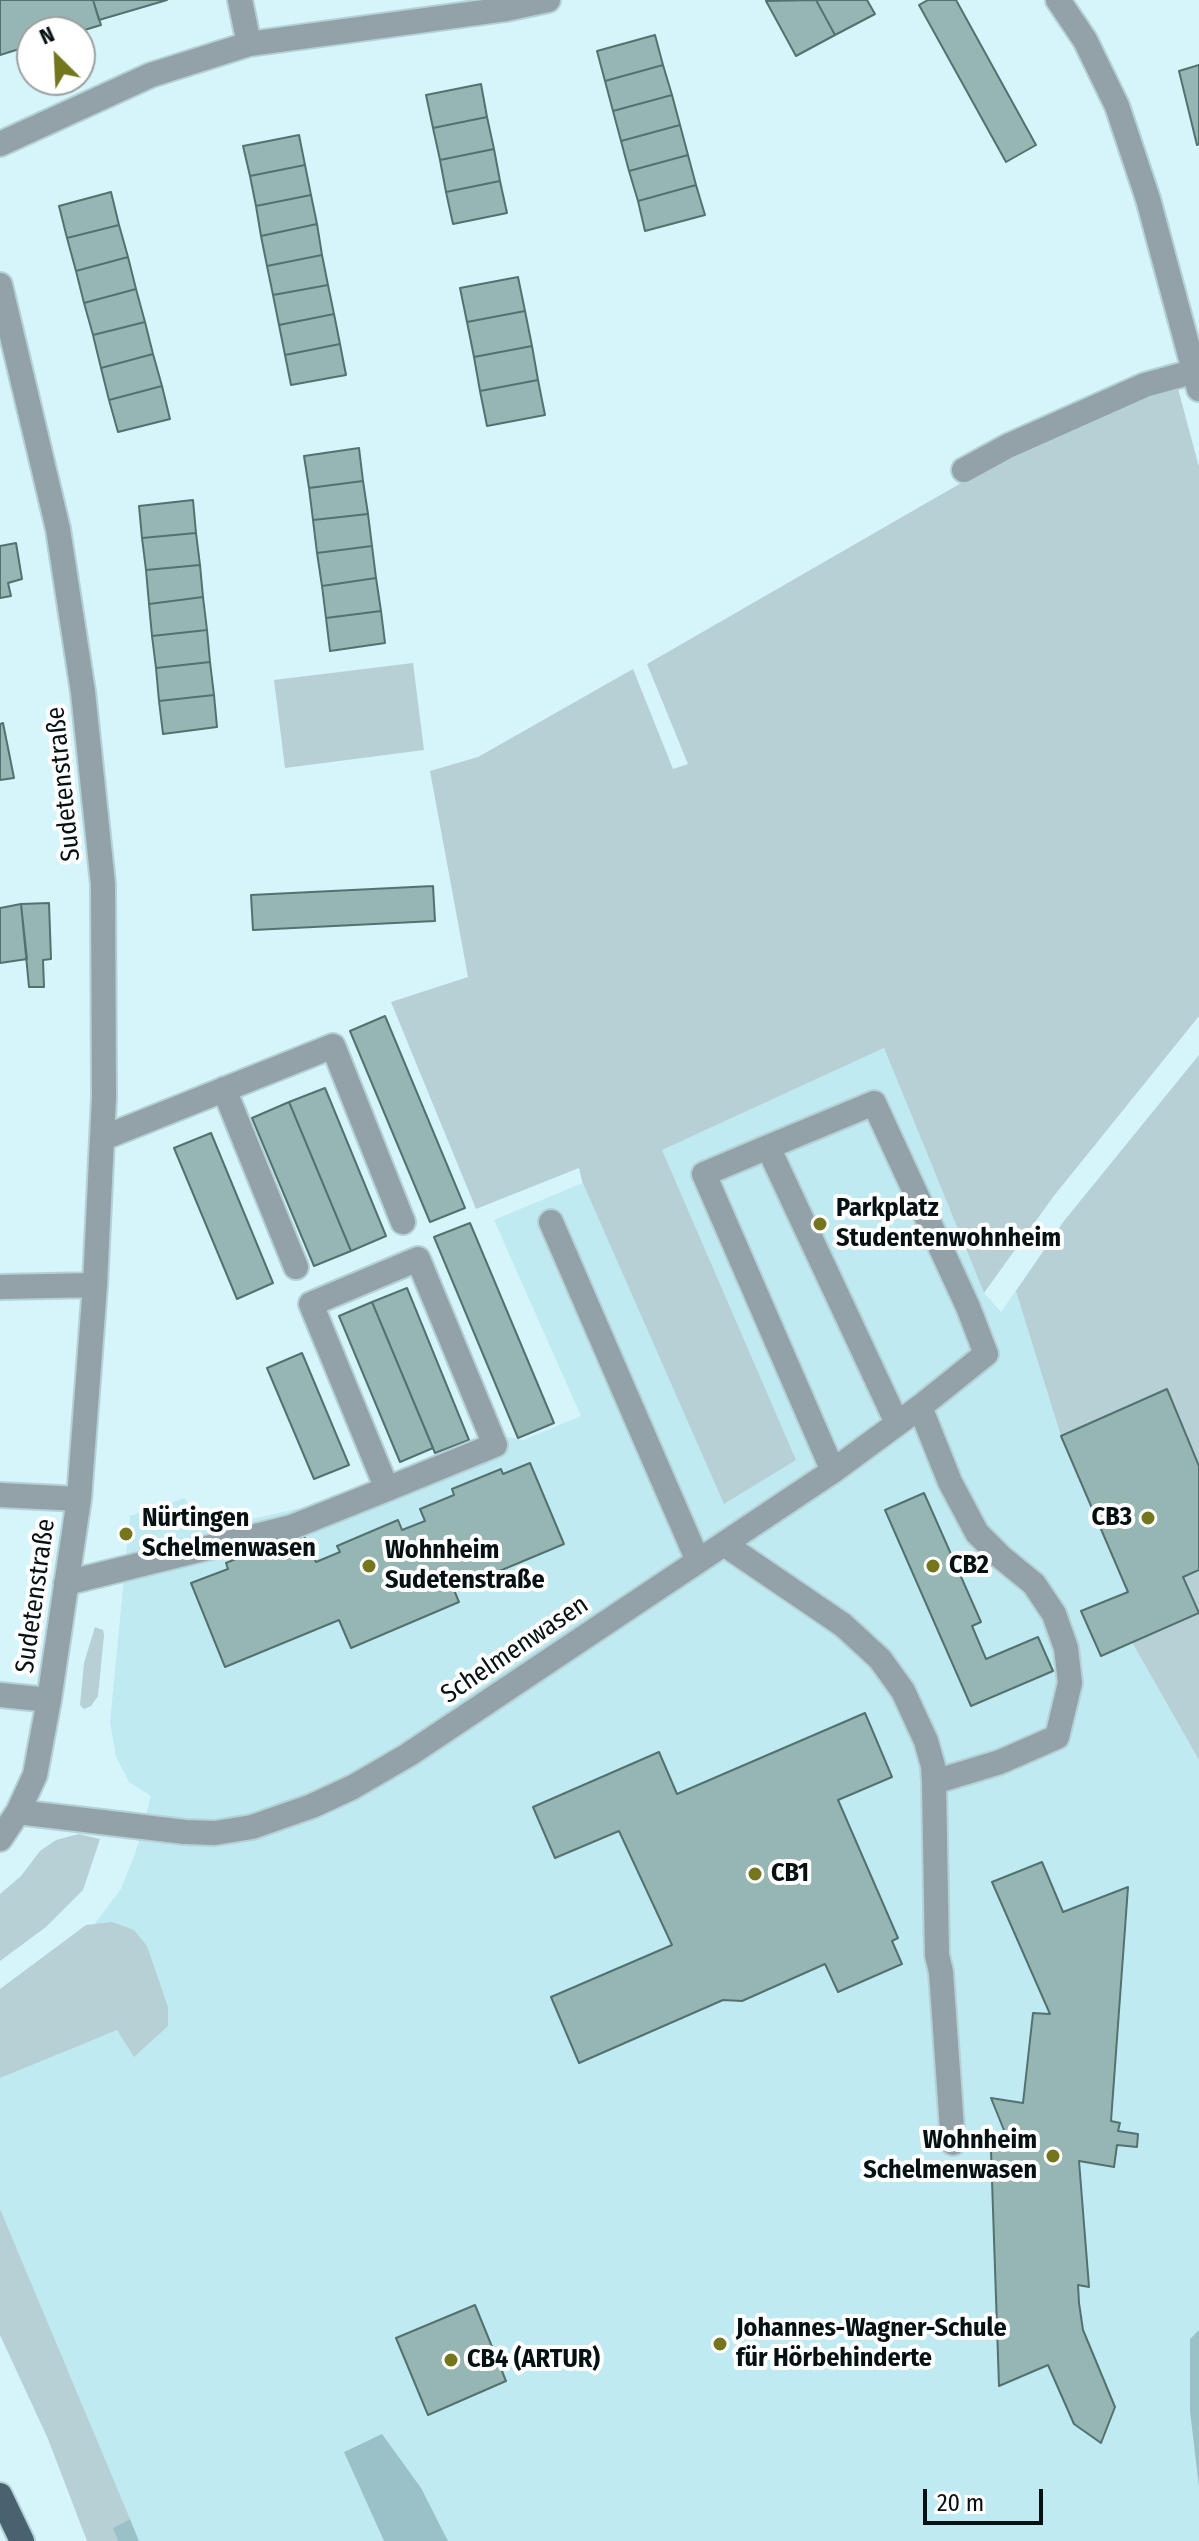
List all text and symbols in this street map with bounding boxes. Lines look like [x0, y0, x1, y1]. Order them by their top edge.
north arrow [16, 16, 96, 96]
text: N [35, 20, 58, 50]
street label: Sudetenstraße [40, 705, 88, 863]
place label: Parkplatz Studentenwohnheim [836, 1193, 1061, 1254]
marker: Parkplatz Studentenwohnheim [811, 1215, 829, 1233]
place label: CB3 [1092, 1502, 1132, 1534]
place label: Nürtingen Schelmenwasen [142, 1503, 316, 1564]
marker: CB3 [1139, 1509, 1157, 1527]
street label: Sudetenstraße [10, 1517, 62, 1675]
marker: Nürtingen Schelmenwasen [117, 1525, 135, 1543]
place label: Wohnheim Sudetenstraße [385, 1535, 545, 1596]
place label: CB2 [949, 1550, 989, 1582]
marker: Wohnheim Sudetenstraße [360, 1557, 378, 1575]
marker: CB2 [924, 1557, 942, 1575]
street label: Schelmenwasen [435, 1589, 595, 1711]
place label: CB1 [771, 1858, 809, 1890]
marker: CB1 [746, 1865, 764, 1883]
place label: Wohnheim Schelmenwasen [863, 2125, 1037, 2186]
marker: Wohnheim Schelmenwasen [1044, 2147, 1062, 2165]
place label: Johannes-Wagner-Schule für Hörbehinderte [736, 2313, 1007, 2374]
marker: Johannes-Wagner-Schule für Hörbehinderte [711, 2335, 729, 2353]
place label: CB4 (ARTUR) [467, 2344, 600, 2376]
marker: CB4 (ARTUR) [442, 2351, 460, 2369]
scale bar [927, 2473, 1047, 2523]
text: 20 m [937, 2489, 984, 2517]

